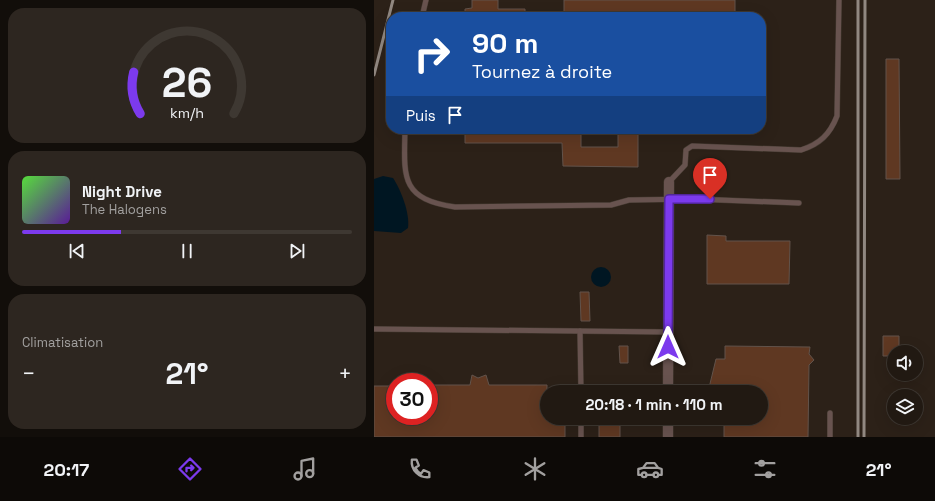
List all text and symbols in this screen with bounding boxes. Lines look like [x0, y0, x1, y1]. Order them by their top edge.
text: 90 m [472, 25, 538, 61]
icon: right [406, 28, 458, 80]
text: 26 [162, 55, 212, 108]
text: Tournez à droite [472, 60, 612, 83]
text: km/h [170, 103, 204, 121]
icon: arrive [444, 104, 466, 126]
text: Puis [406, 106, 436, 125]
pin [693, 158, 727, 199]
icon: arrive [699, 164, 721, 186]
text: Night Drive [82, 182, 162, 201]
text: The Halogens [82, 201, 167, 218]
icon: previous [66, 240, 88, 262]
icon: pause [176, 240, 198, 262]
icon: next [286, 240, 308, 262]
position arrow [647, 326, 689, 368]
text: Climatisation [22, 334, 103, 351]
map controls [887, 345, 923, 425]
button: sound [887, 345, 923, 381]
text: 21° [165, 354, 209, 393]
text: − [22, 359, 36, 387]
text: + [338, 359, 352, 387]
speed limit sign: 30 [386, 373, 438, 425]
button: layers [887, 389, 923, 425]
text: 20:18 · 1 min · 110 m [585, 395, 723, 414]
icon: directions [176, 455, 204, 483]
icon: music [291, 455, 319, 483]
icon: phone [406, 455, 434, 483]
icon: climate [521, 455, 549, 483]
icon: car [636, 455, 664, 483]
icon: filters [751, 455, 779, 483]
text: 20:17 [43, 458, 89, 481]
text: 21° [866, 458, 892, 481]

